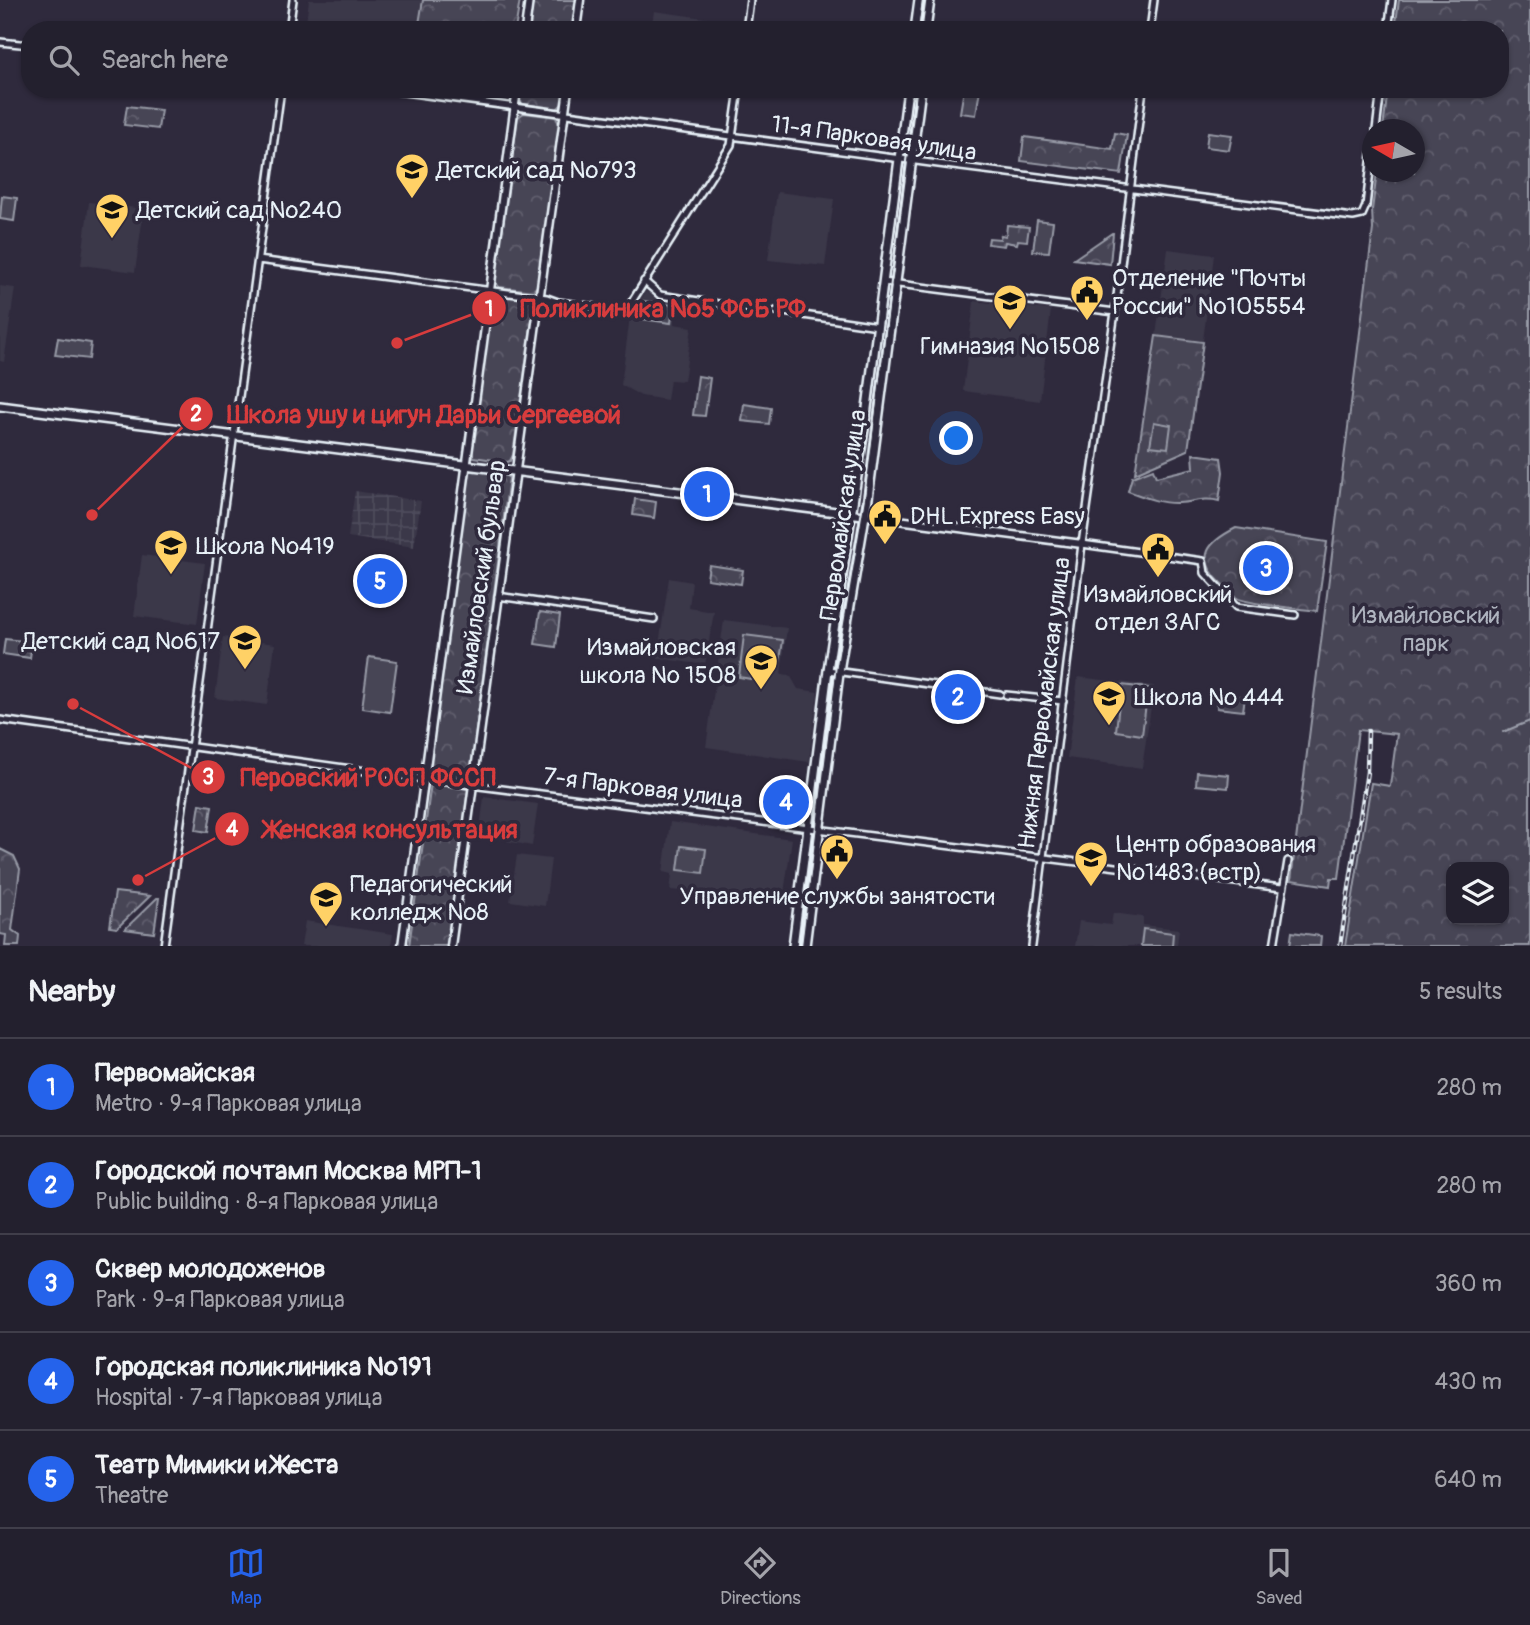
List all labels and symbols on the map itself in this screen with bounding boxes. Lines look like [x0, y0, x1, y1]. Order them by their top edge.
street label: 11-я Парковая улица [769, 110, 978, 167]
north arrow [1362, 119, 1425, 182]
school or university icon: Детский сад №793 [393, 151, 431, 200]
place label: Детский сад №793 [435, 156, 637, 185]
school or university icon: Детский сад №240 [93, 191, 131, 240]
place label: Детский сад №240 [135, 196, 342, 225]
place label: Отделение "Почты России" №105554 [1112, 264, 1306, 321]
public building icon: Отделение "Почты России" №105554 [1068, 273, 1106, 322]
school or university icon: Гимназия №1508 [991, 282, 1029, 331]
callout: Поликлиника №5 ФСБ РФ [471, 285, 820, 332]
text: Поликлиника №5 ФСБ РФ [520, 293, 806, 325]
text: 1 [485, 296, 493, 323]
place label: Гимназия №1508 [920, 332, 1100, 361]
callout: Школа ушу и цигун Дарьи Сергеевой [178, 390, 635, 437]
text: Школа ушу и цигун Дарьи Сергеевой [226, 399, 621, 431]
text: 2 [190, 401, 202, 428]
street label: Первомайская улица [814, 408, 873, 622]
your location [939, 421, 973, 455]
street label: Измайловский бульвар [451, 458, 512, 696]
pin: 1 [684, 468, 730, 520]
public building icon: DHL Express Easy [866, 497, 904, 546]
place label: DHL Express Easy [910, 502, 1085, 531]
school or university icon: Школа №419 [152, 527, 190, 576]
public building icon: Измайловский отдел ЗАГС [1139, 530, 1177, 579]
place label: Школа №419 [196, 532, 335, 561]
pin: 3 [1243, 542, 1289, 594]
pin: 5 [357, 555, 403, 607]
street label: Нижняя Первомайская улица [1012, 556, 1077, 851]
place label: Измайловский отдел ЗАГС [1084, 580, 1232, 637]
park label: Измайловский парк [1352, 601, 1500, 658]
school or university icon: Детский сад №617 [226, 622, 264, 671]
place label: Детский сад №617 [21, 627, 220, 656]
place label: Измайловская школа № 1508 [580, 633, 736, 690]
school or university icon: Измайловская школа № 1508 [742, 642, 780, 691]
pin: 2 [935, 671, 981, 723]
school or university icon: Школа № 444 [1090, 678, 1128, 727]
place label: Школа № 444 [1134, 683, 1284, 712]
callout: Перовский РОСП ФССП [191, 753, 509, 800]
text: Перовский РОСП ФССП [240, 762, 496, 794]
street label: 7-я Парковая улица [542, 762, 744, 815]
text: 3 [202, 764, 214, 791]
pin: 4 [763, 776, 809, 828]
callout: Женская консультация [215, 805, 531, 852]
text: Женская консультация [260, 814, 518, 846]
text: 4 [226, 816, 239, 843]
place label: Центр образования №1483 (встр) [1116, 830, 1316, 887]
public building icon: Управление cлужбы занятости [818, 832, 856, 881]
school or university icon: Центр образования №1483 (встр) [1072, 839, 1110, 888]
place label: Педагогический колледж №8 [350, 870, 512, 927]
school or university icon: Педагогический колледж №8 [307, 879, 345, 928]
place label: Управление cлужбы занятости [679, 882, 995, 911]

